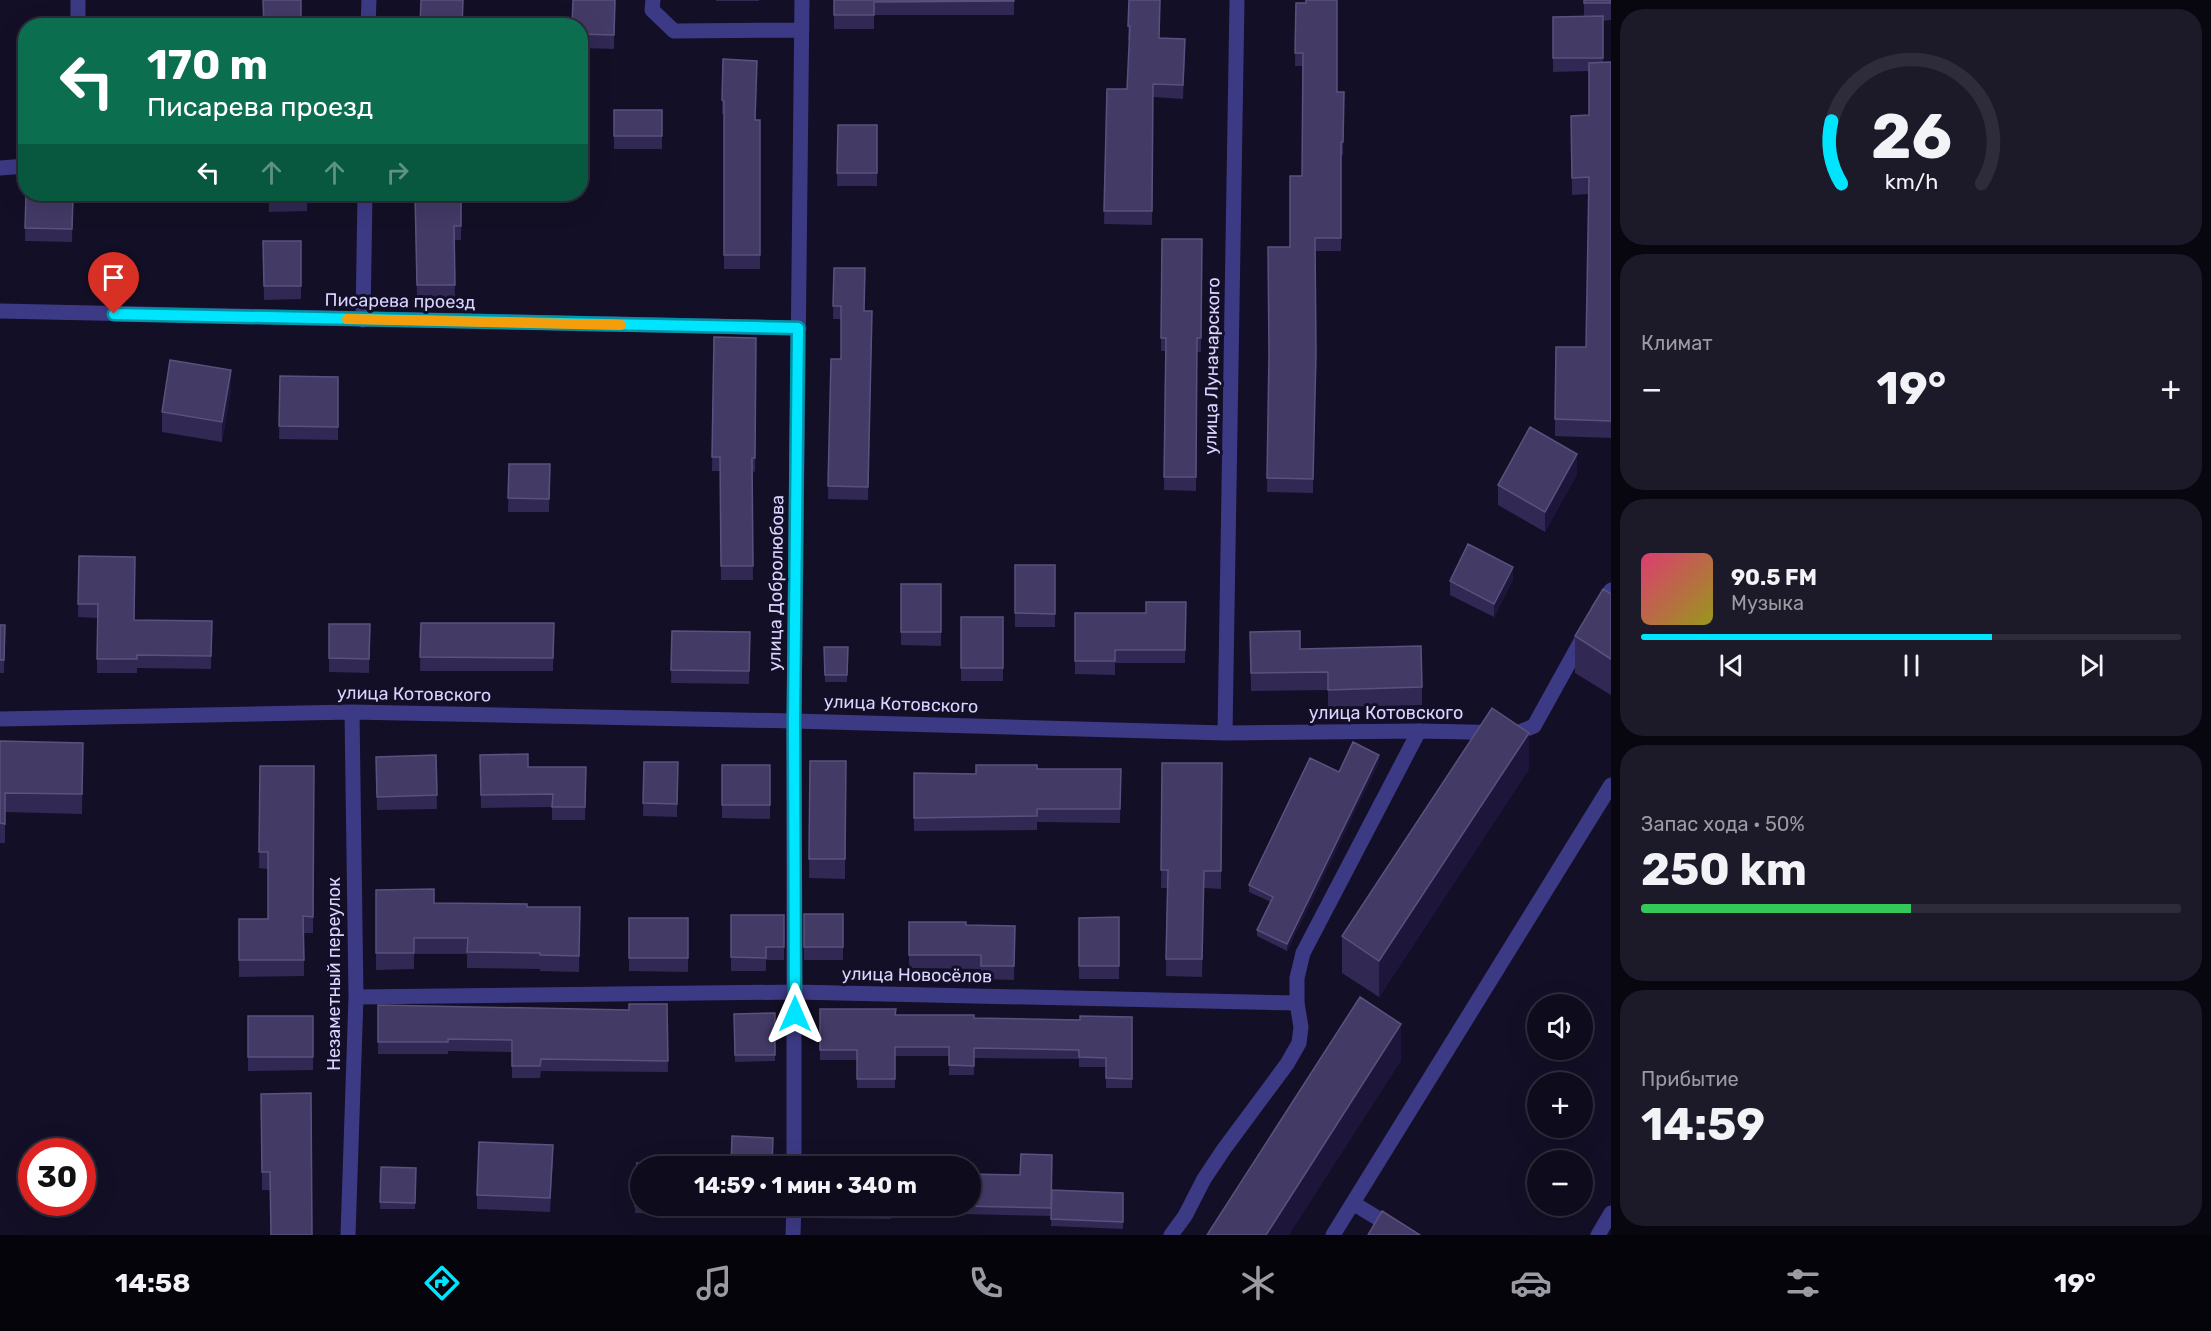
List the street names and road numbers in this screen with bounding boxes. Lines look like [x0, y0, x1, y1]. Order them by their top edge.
street label: улица Луначарского [1199, 277, 1225, 455]
street label: Писарева проезд [324, 289, 476, 313]
street label: улица Добролюбова [763, 495, 789, 671]
street label: улица Котовского [337, 682, 491, 706]
street label: улица Котовского [823, 690, 979, 718]
street label: улица Котовского [1309, 702, 1463, 724]
street label: Незаметный переулок [323, 877, 345, 1071]
street label: улица Новосёлов [842, 963, 992, 987]

